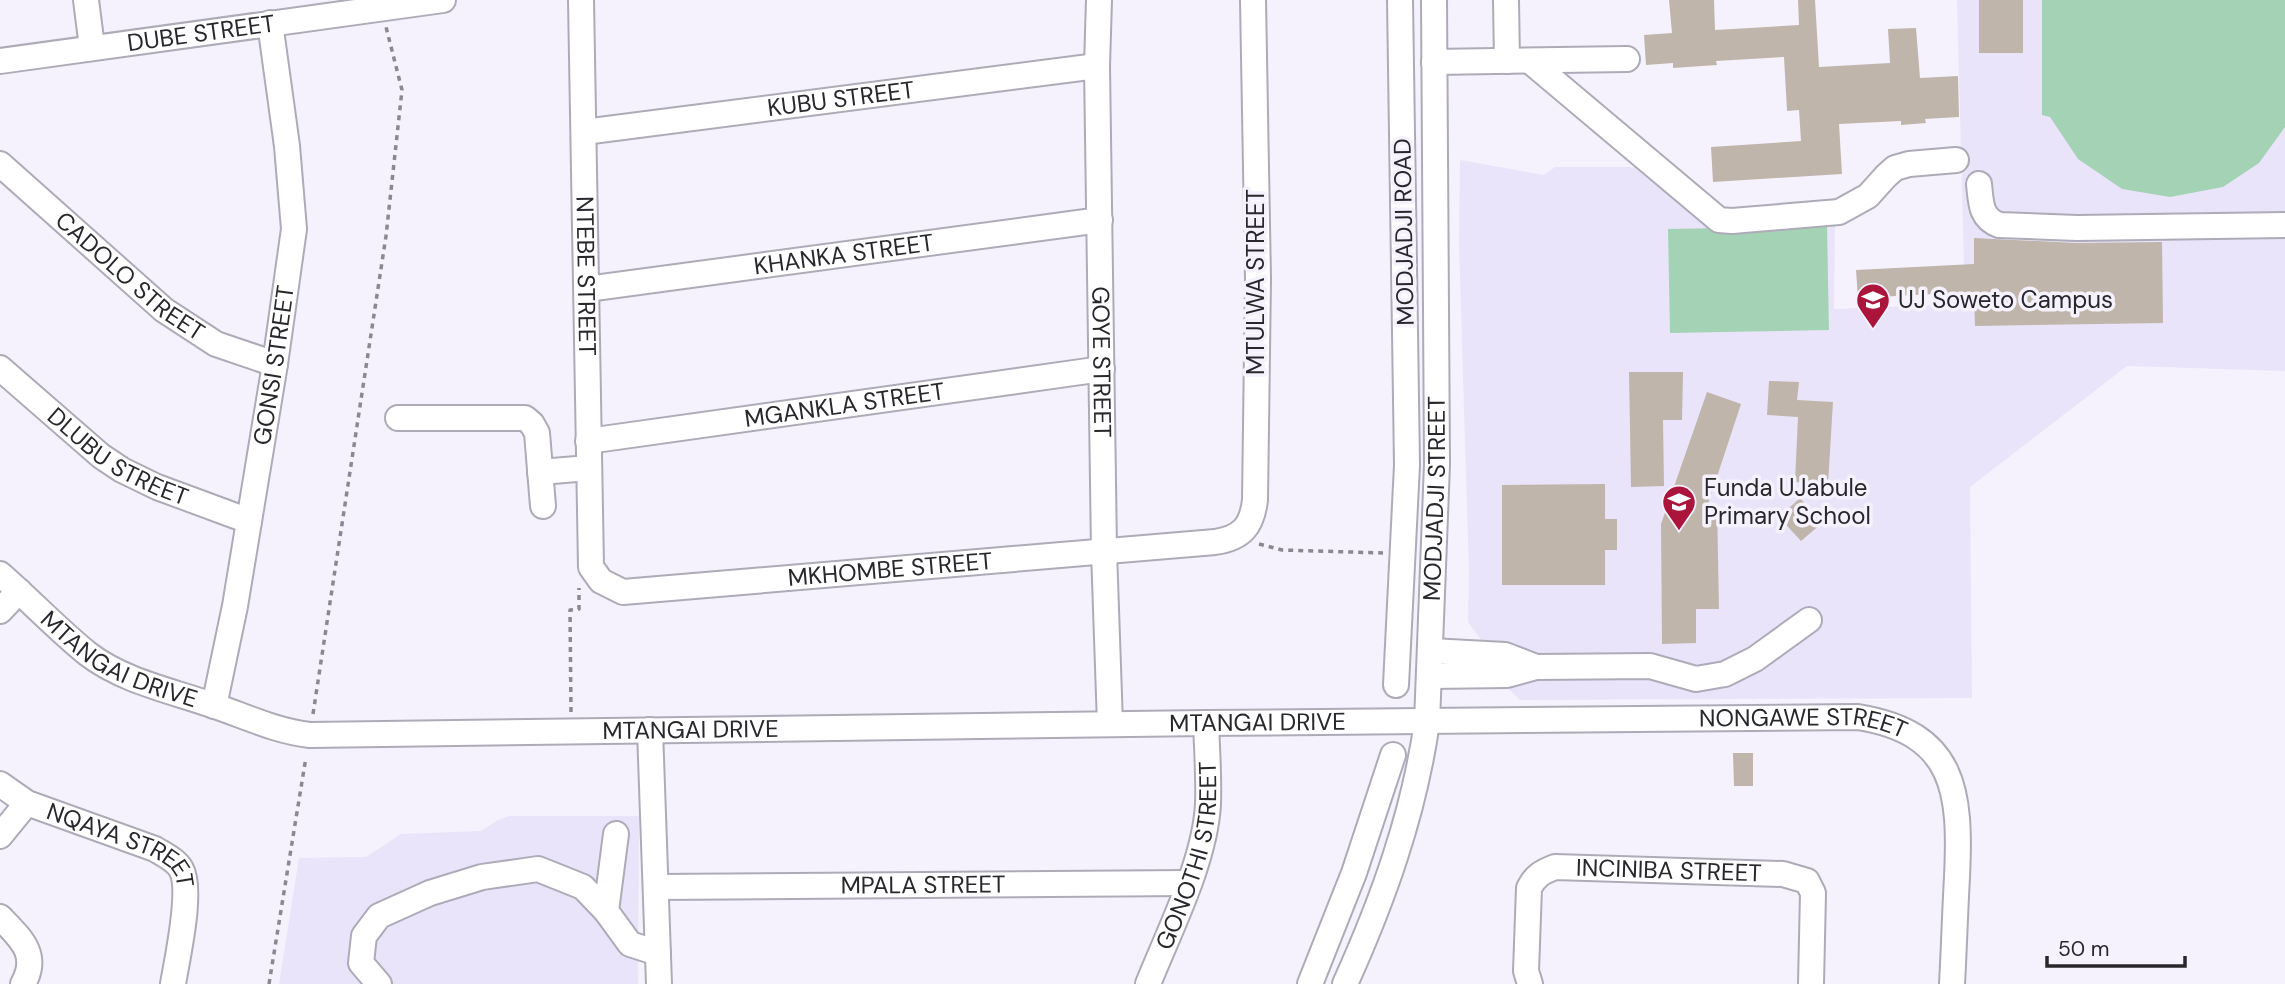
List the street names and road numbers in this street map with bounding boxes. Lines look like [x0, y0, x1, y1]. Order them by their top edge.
street label: DUBE STREET [125, 7, 277, 58]
street label: KUBU STREET [765, 74, 916, 123]
street label: MODJADJI ROAD [1386, 138, 1421, 326]
street label: MTULWA STREET [1240, 189, 1271, 375]
street label: NTEBE STREET [569, 196, 603, 356]
street label: CADOLO STREET [49, 205, 211, 347]
street label: KHANKA STREET [752, 227, 935, 281]
street label: GONSI STREET [246, 283, 301, 447]
street label: GOYE STREET [1085, 286, 1118, 438]
street label: MGANKLA STREET [742, 375, 946, 434]
street label: MODJADJI STREET [1416, 396, 1452, 602]
street label: DLUBU STREET [41, 400, 193, 512]
street label: MKHOMBE STREET [786, 545, 994, 593]
street label: MTANGAI DRIVE [34, 604, 201, 714]
street label: NONGAWE STREET [1699, 700, 1912, 745]
street label: MTANGAI DRIVE [1169, 706, 1346, 738]
street label: MTANGAI DRIVE [602, 713, 779, 746]
street label: GONOTHI STREET [1148, 761, 1223, 954]
street label: NQAYA STREET [43, 795, 201, 889]
street label: INCINIBA STREET [1576, 852, 1762, 888]
street label: MPALA STREET [840, 868, 1005, 901]

